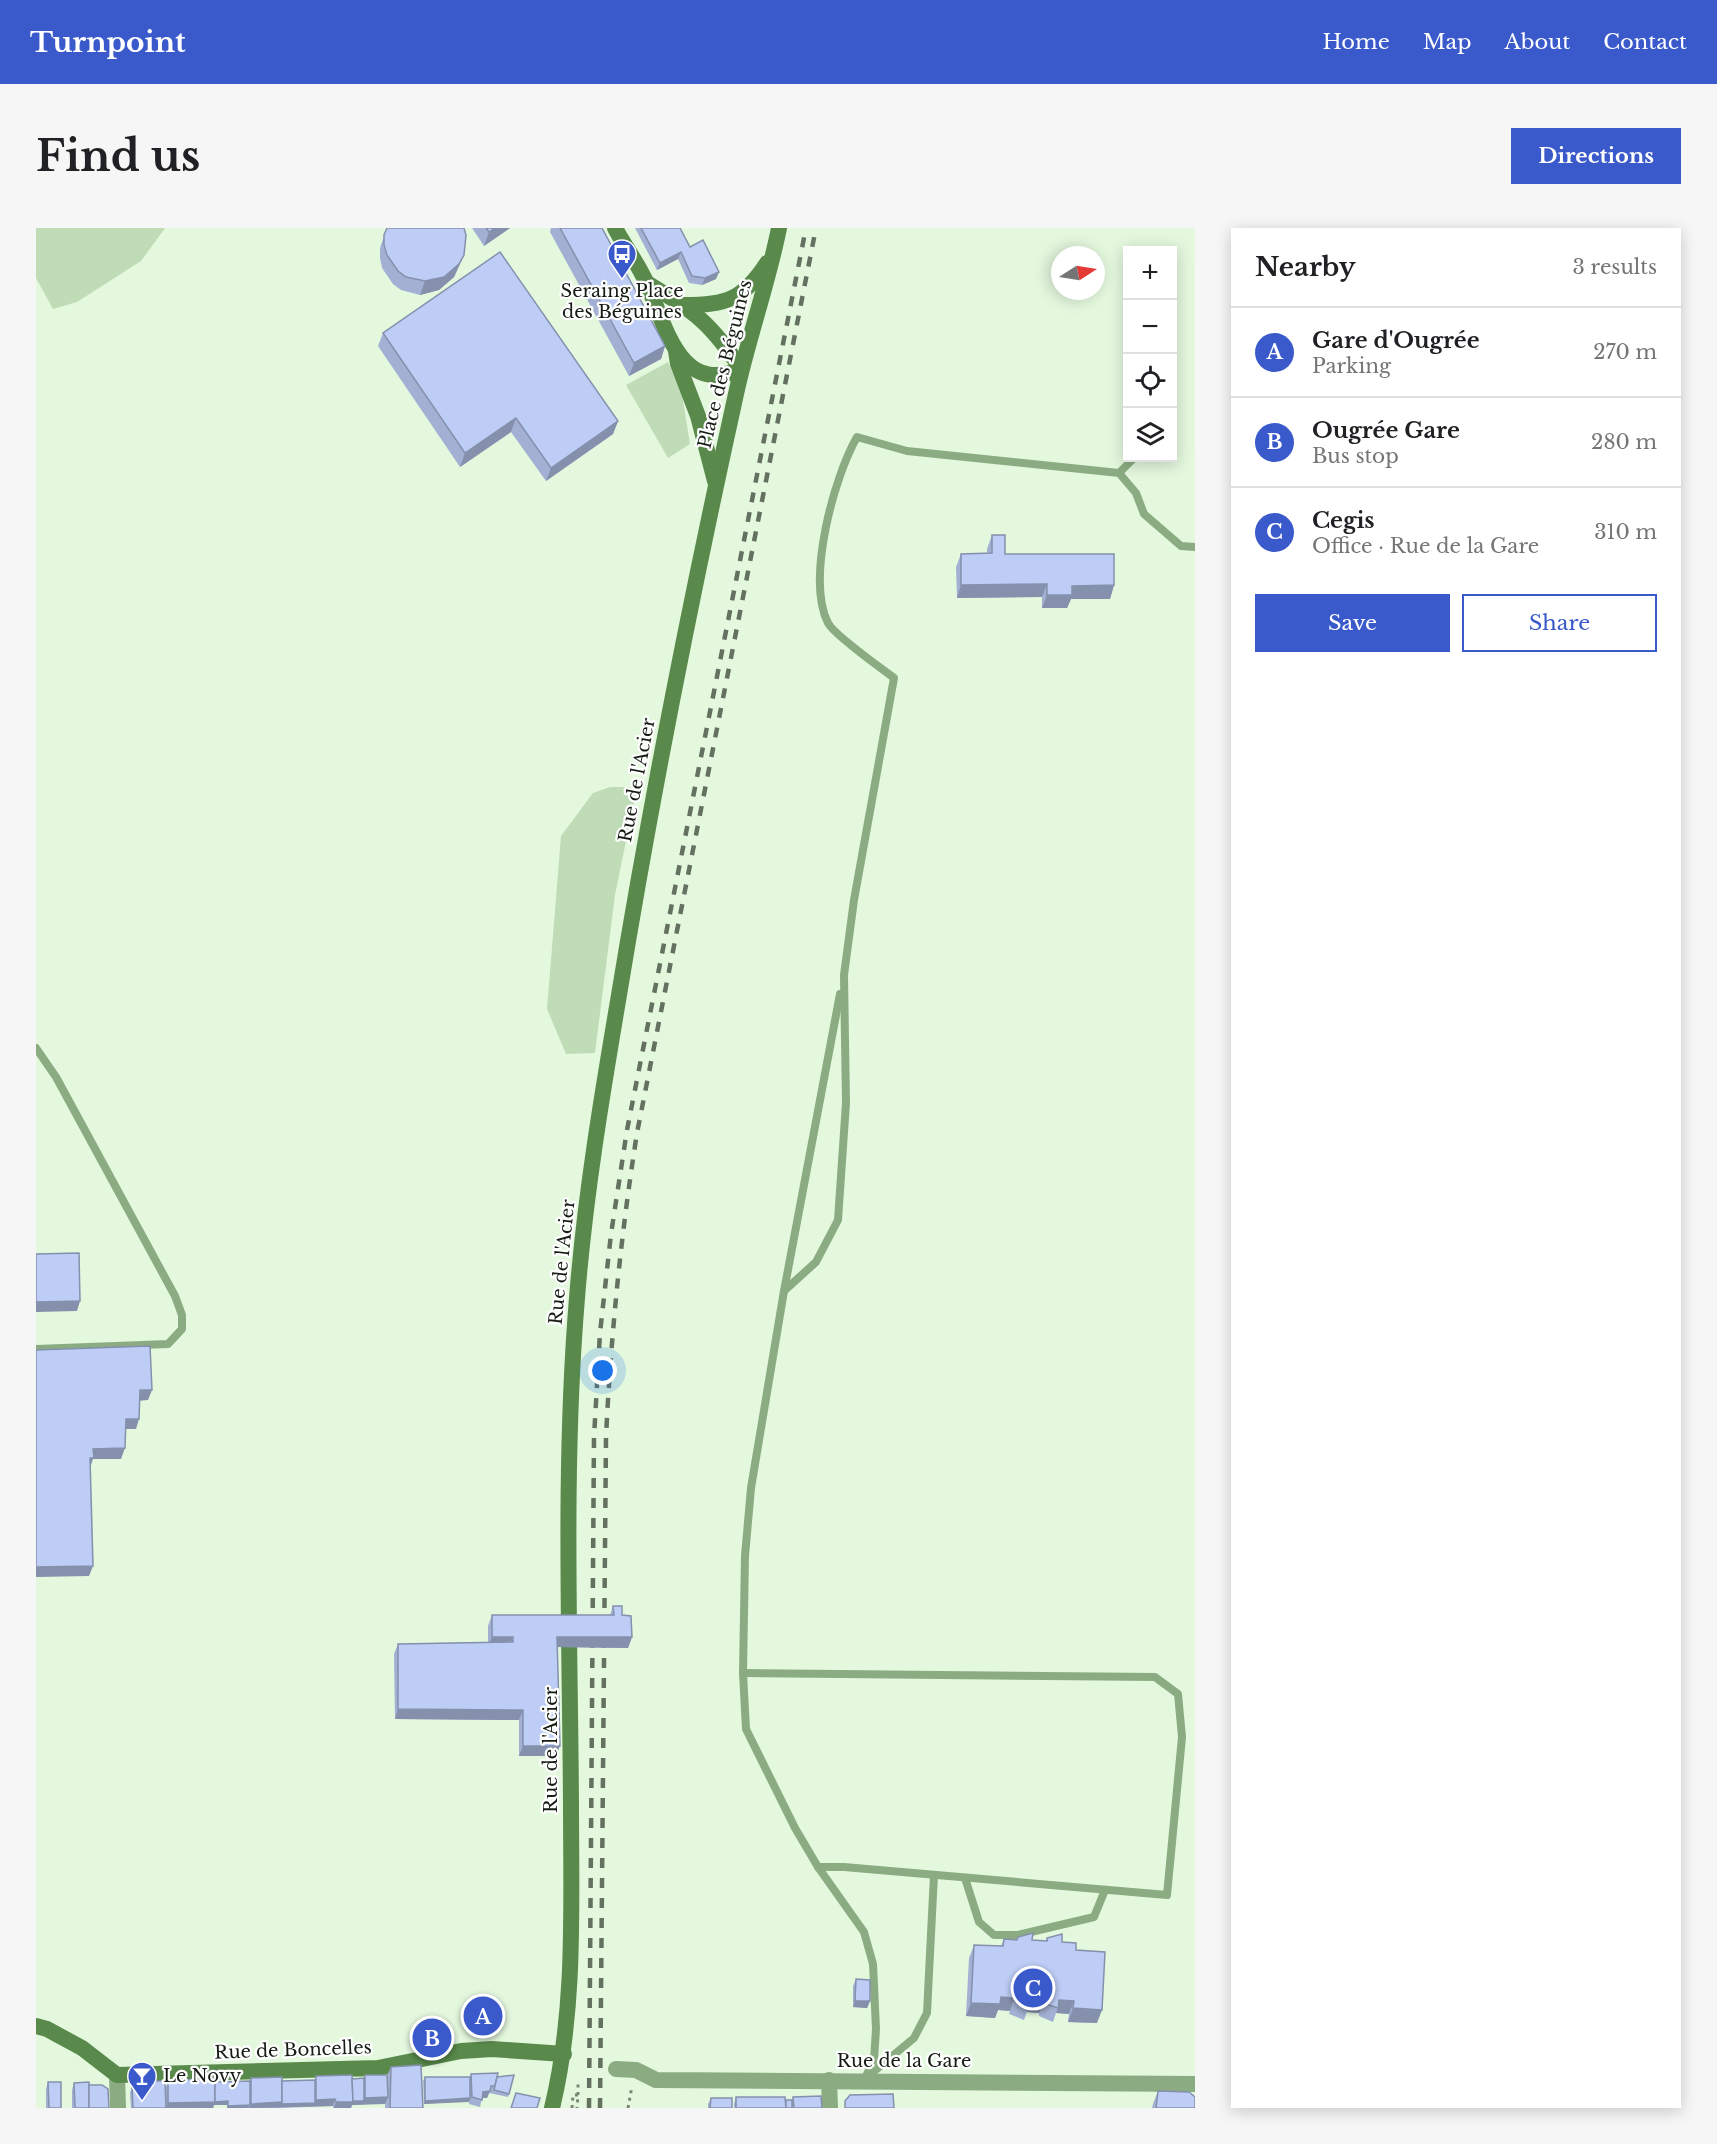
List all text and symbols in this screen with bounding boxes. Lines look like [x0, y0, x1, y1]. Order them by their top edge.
text: Turnpoint [30, 25, 186, 60]
text: Home [1323, 29, 1390, 55]
text: Map [1423, 29, 1471, 55]
text: About [1504, 29, 1570, 55]
text: Contact [1603, 29, 1687, 55]
button: Directions [1511, 128, 1681, 184]
text: Find us [36, 130, 200, 182]
bus stop icon: Seraing Place des Béguines [606, 238, 638, 280]
north arrow [1051, 246, 1105, 300]
map controls [1123, 246, 1177, 462]
button: + [1123, 246, 1177, 300]
text: Nearby [1255, 251, 1356, 283]
text: 3 results [1573, 255, 1657, 279]
street label: Place des Béguines [693, 277, 757, 451]
place label: Seraing Place des Béguines [561, 280, 683, 323]
button: − [1123, 300, 1177, 354]
text: Gare d'Ougrée [1312, 327, 1480, 354]
text: A [1266, 340, 1283, 364]
text: 270 m [1593, 340, 1657, 364]
button: locate [1123, 354, 1177, 408]
text: Parking [1312, 354, 1391, 378]
button: layers [1123, 408, 1177, 462]
text: Ougrée Gare [1312, 417, 1460, 444]
text: B [1267, 430, 1282, 454]
text: 280 m [1591, 430, 1657, 454]
text: Bus stop [1312, 444, 1399, 468]
text: Cegis [1312, 507, 1375, 534]
text: C [1266, 520, 1283, 544]
text: 310 m [1594, 520, 1657, 544]
text: Office · Rue de la Gare [1312, 534, 1539, 558]
button: Save [1255, 594, 1450, 652]
button: Share [1462, 594, 1657, 652]
street label: Rue de l'Acier [614, 716, 660, 844]
street label: Rue de l'Acier [544, 1198, 580, 1326]
your location [588, 1356, 617, 1385]
street label: Rue de l'Acier [540, 1687, 562, 1813]
pin: C [1014, 1966, 1052, 2010]
pin: A [464, 1994, 502, 2038]
pin: B [412, 2016, 452, 2060]
street label: Rue de Boncelles [214, 2036, 372, 2064]
street label: Rue de la Gare [837, 2050, 971, 2072]
bar icon: Le Novy [126, 2060, 158, 2102]
place label: Le Novy [163, 2065, 242, 2087]

